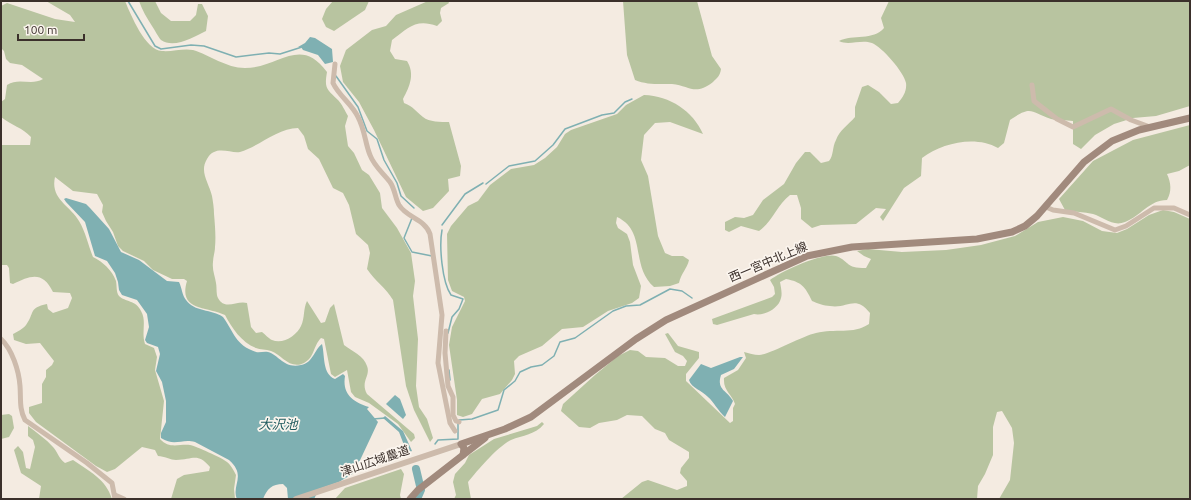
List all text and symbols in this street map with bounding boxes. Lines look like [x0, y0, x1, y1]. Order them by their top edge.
scale bar [18, 16, 84, 42]
text: 100 m [24, 23, 57, 36]
street label: 西一宮中北上線 [727, 239, 809, 284]
water label: 大沢池 [258, 417, 299, 431]
street label: 津山広域農道 [339, 443, 411, 478]

